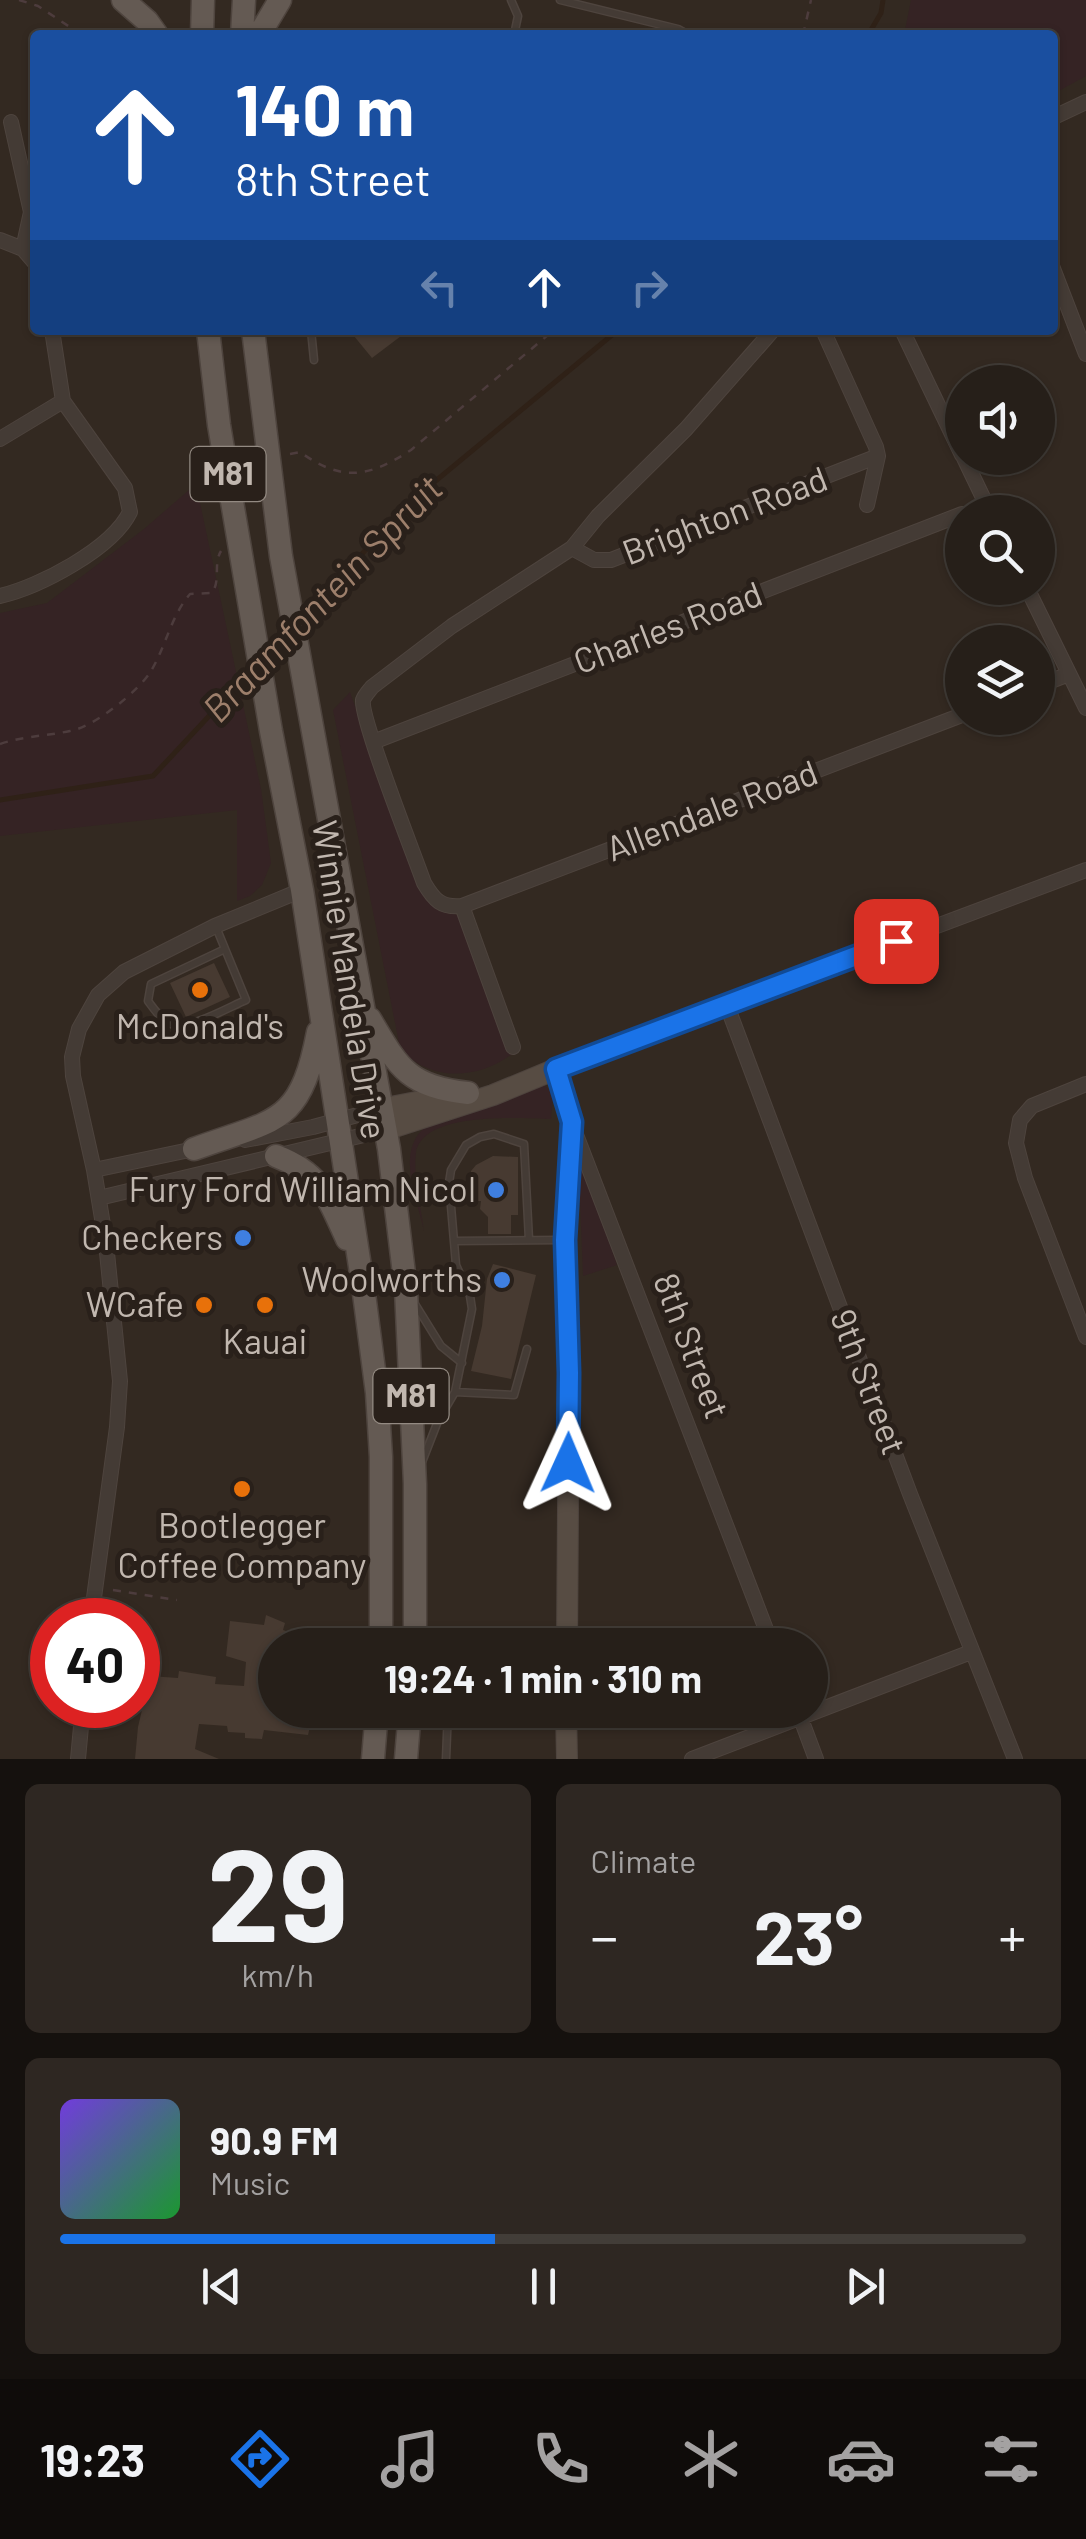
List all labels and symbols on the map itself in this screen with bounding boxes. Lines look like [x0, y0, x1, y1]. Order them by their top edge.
road number: M81 [190, 447, 266, 501]
street label: Brighton Road [616, 456, 833, 572]
water label: Braamfontein Spruit [192, 465, 451, 731]
street label: Charles Road [567, 571, 767, 681]
street label: Allendale Road [600, 750, 823, 869]
street label: Winnie Mandela Drive [305, 817, 397, 1142]
pin [854, 899, 939, 984]
marker: McDonald's [189, 979, 211, 1001]
place label: McDonald's [116, 1004, 284, 1046]
place label: Fury Ford William Nicol [128, 1167, 476, 1209]
marker: Fury Ford William Nicol [485, 1179, 507, 1201]
place label: Checkers [81, 1215, 223, 1257]
marker: Checkers [232, 1227, 254, 1249]
place label: Woolworths [301, 1257, 482, 1299]
street label: 8th Street [646, 1267, 740, 1424]
marker: Woolworths [491, 1269, 513, 1291]
place label: WCafe [86, 1282, 184, 1324]
marker: WCafe [193, 1294, 215, 1316]
marker: Kauai [254, 1294, 276, 1316]
street label: 9th Street [823, 1303, 917, 1460]
place label: Kauai [223, 1319, 307, 1361]
road number: M81 [374, 1369, 448, 1423]
position arrow [516, 1411, 620, 1515]
marker: Bootlegger Coffee Company [231, 1478, 253, 1500]
place label: Bootlegger Coffee Company [118, 1503, 366, 1585]
speed limit sign: 40 [30, 1598, 160, 1728]

